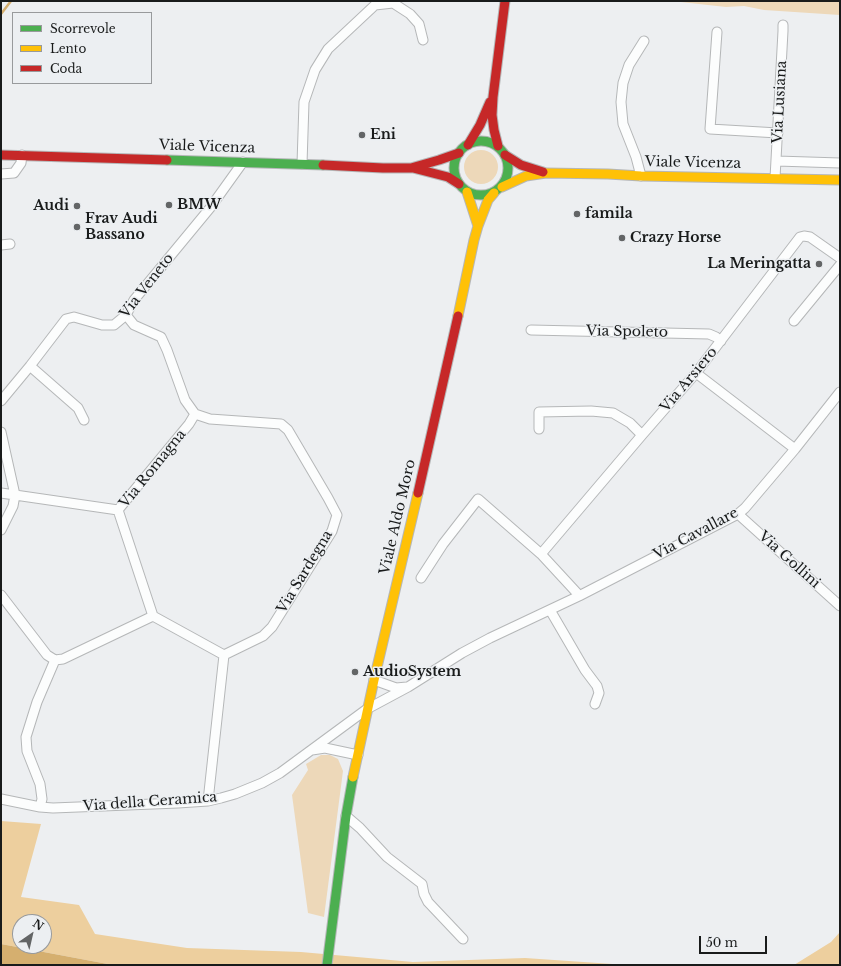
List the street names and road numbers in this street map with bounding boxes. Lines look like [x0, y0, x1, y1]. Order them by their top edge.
street label: Via Lusiana [769, 60, 791, 144]
street label: Viale Vicenza [159, 137, 255, 157]
street label: Viale Vicenza [645, 154, 741, 172]
street label: Via Veneto [117, 250, 177, 322]
street label: Via Spoleto [586, 323, 668, 341]
street label: Via Arsiero [657, 344, 721, 416]
street label: Via Romagna [116, 426, 190, 512]
street label: Viale Aldo Moro [377, 458, 419, 576]
street label: Via Cavallare [651, 505, 741, 563]
street label: Via Sardegna [274, 527, 336, 617]
street label: Via Gollini [755, 528, 823, 592]
street label: Via della Ceramica [82, 789, 218, 815]

